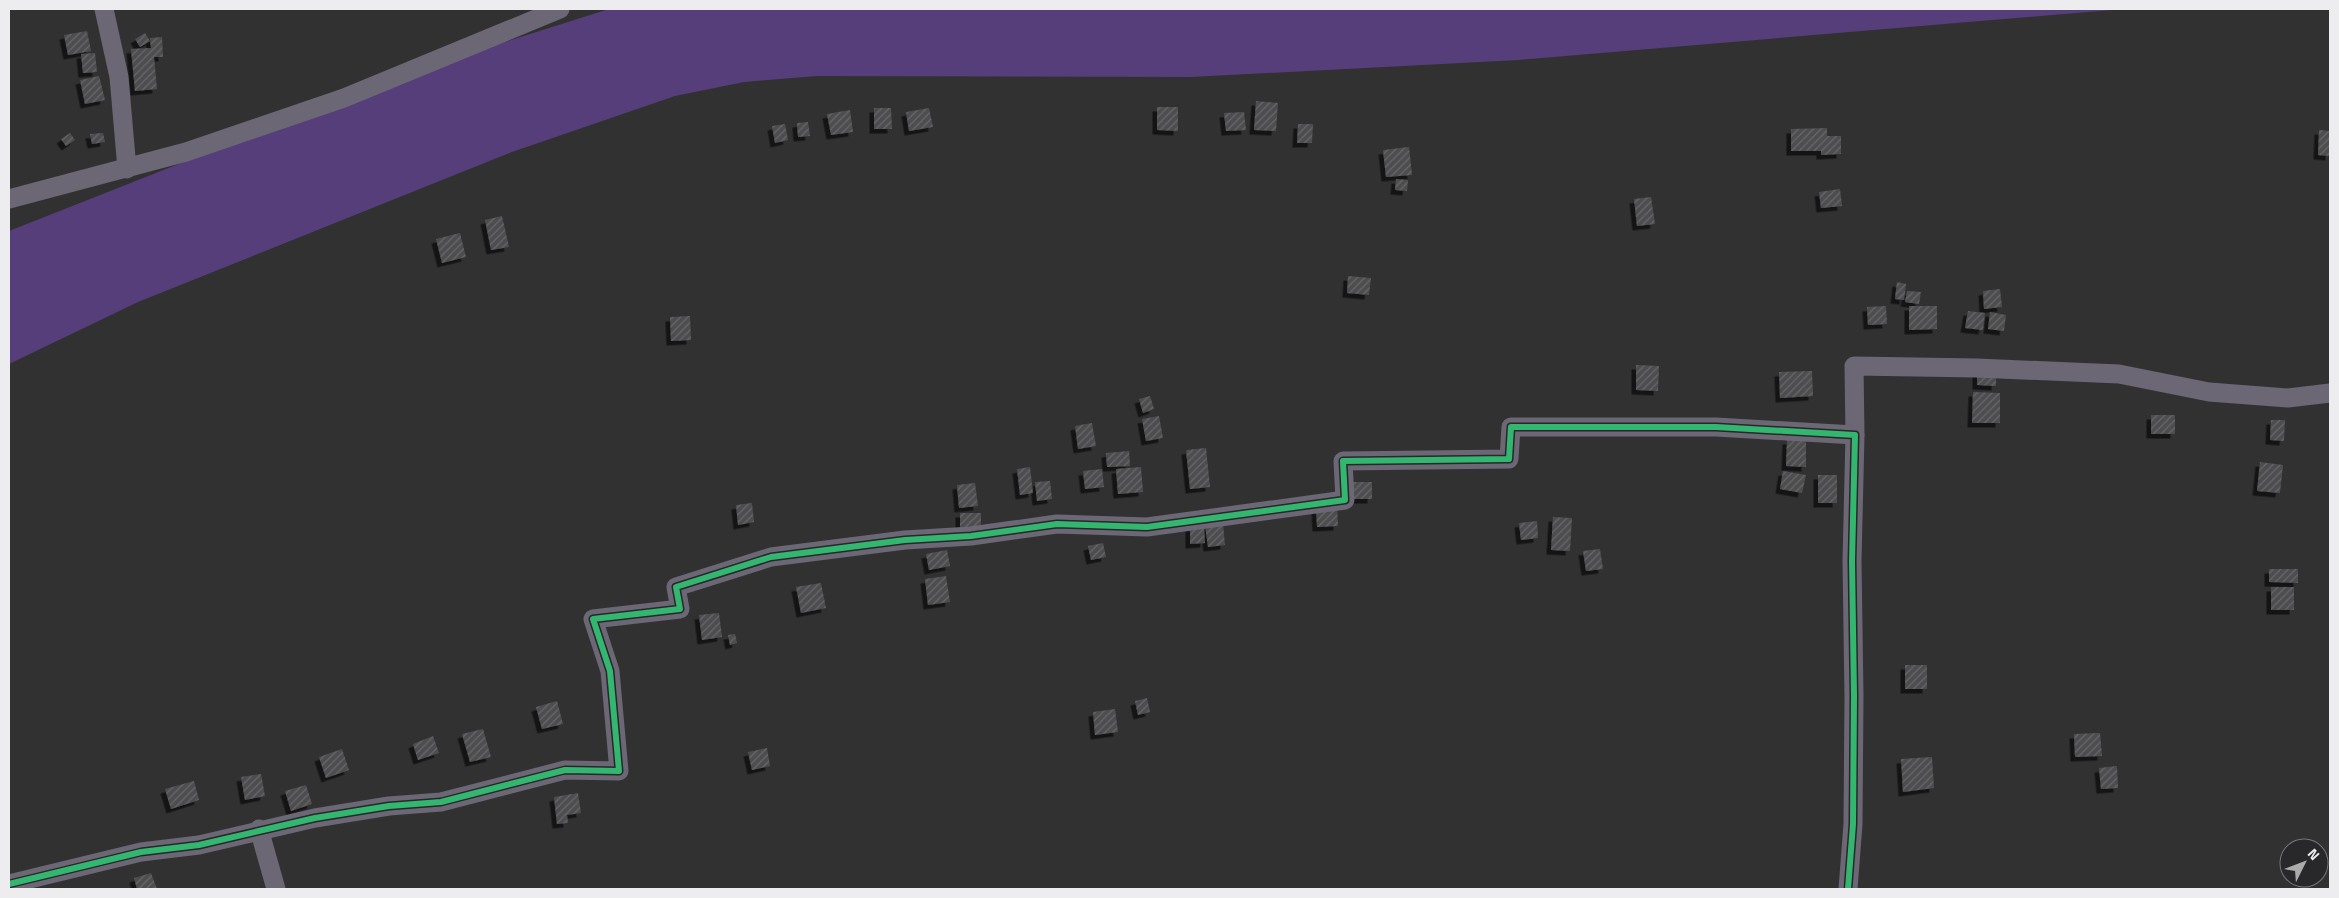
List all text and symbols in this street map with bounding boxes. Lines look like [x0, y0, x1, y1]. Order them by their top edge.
north arrow [2279, 838, 2329, 888]
text: N [2303, 843, 2325, 865]

